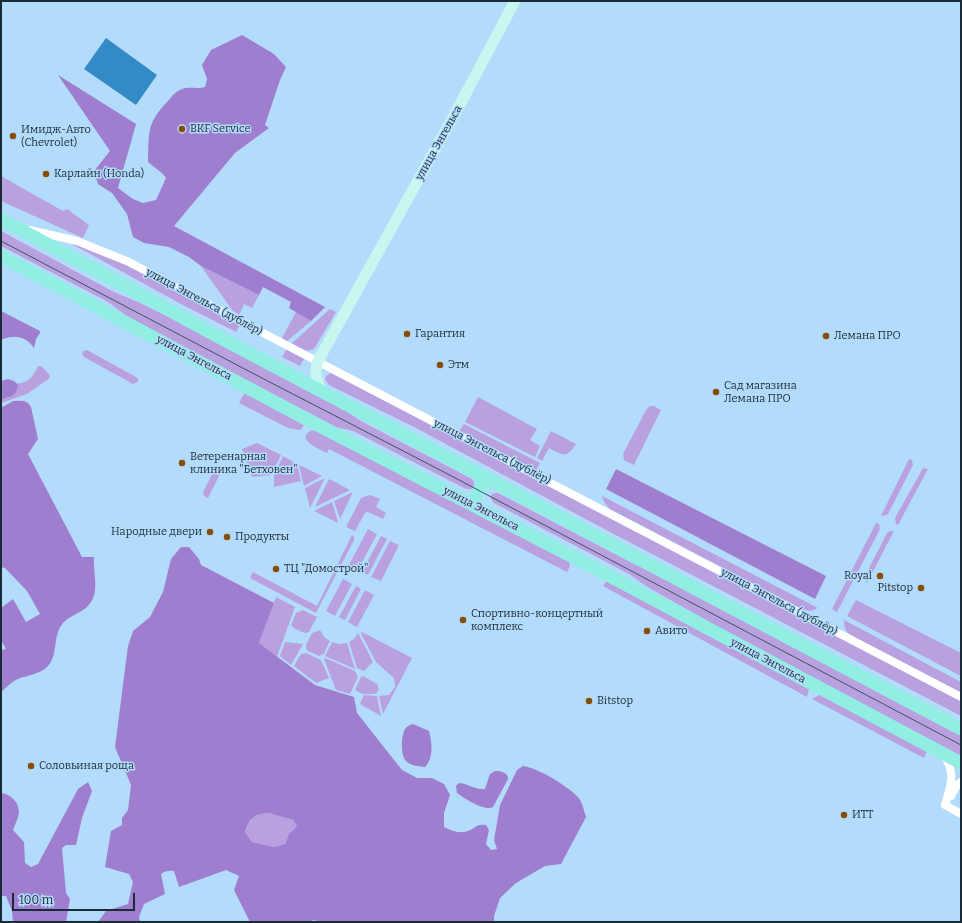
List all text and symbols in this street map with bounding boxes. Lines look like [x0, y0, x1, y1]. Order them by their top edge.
street label: улица Энгельса [413, 103, 465, 183]
place label: BKF Service [190, 122, 250, 136]
place label: Имидж-Авто (Chevrolet) [21, 123, 91, 149]
marker: BKF Service [177, 124, 187, 134]
marker: Имидж-Авто (Chevrolet) [8, 131, 18, 141]
place label: Карлайн (Honda) [54, 167, 144, 181]
marker: Карлайн (Honda) [41, 169, 51, 179]
street label: улица Энгельса (дублёр) [143, 266, 265, 338]
place label: Гарантия [415, 327, 465, 341]
marker: Гарантия [402, 329, 412, 339]
place label: Лемана ПРО [834, 329, 901, 343]
marker: Лемана ПРО [821, 331, 831, 341]
street label: улица Энгельса [154, 333, 234, 383]
place label: Этм [448, 358, 469, 372]
marker: Этм [435, 360, 445, 370]
place label: Сад магазина Лемана ПРО [724, 379, 797, 405]
marker: Сад магазина Лемана ПРО [711, 387, 721, 397]
street label: улица Энгельса (дублёр) [431, 417, 553, 487]
place label: Ветеренарная клиника "Бетховен" [190, 450, 297, 476]
marker: Ветеренарная клиника "Бетховен" [177, 458, 187, 468]
street label: улица Энгельса [441, 484, 521, 534]
place label: Народные двери [111, 525, 202, 539]
marker: Народные двери [205, 527, 215, 537]
place label: Продукты [235, 530, 289, 544]
marker: Продукты [222, 532, 232, 542]
place label: ТЦ "Домострой" [284, 562, 369, 576]
marker: ТЦ "Домострой" [271, 564, 281, 574]
street label: улица Энгельса (дублёр) [718, 566, 840, 638]
place label: Royal [844, 569, 872, 583]
marker: Royal [875, 571, 885, 581]
place label: Pitstop [877, 581, 913, 595]
marker: Pitstop [916, 583, 926, 593]
place label: Спортивно-концертный комплекс [471, 607, 603, 633]
marker: Спортивно-концертный комплекс [458, 615, 468, 625]
place label: Авито [655, 624, 688, 638]
marker: Авито [642, 626, 652, 636]
street label: улица Энгельса [728, 636, 808, 686]
place label: Bitstop [597, 694, 633, 708]
marker: Bitstop [584, 696, 594, 706]
place label: Соловьиная роща [39, 759, 134, 773]
marker: Соловьиная роща [26, 761, 36, 771]
place label: ИТТ [852, 808, 873, 822]
marker: ИТТ [839, 810, 849, 820]
scale bar [14, 885, 137, 911]
text: 100 m [19, 893, 53, 907]

